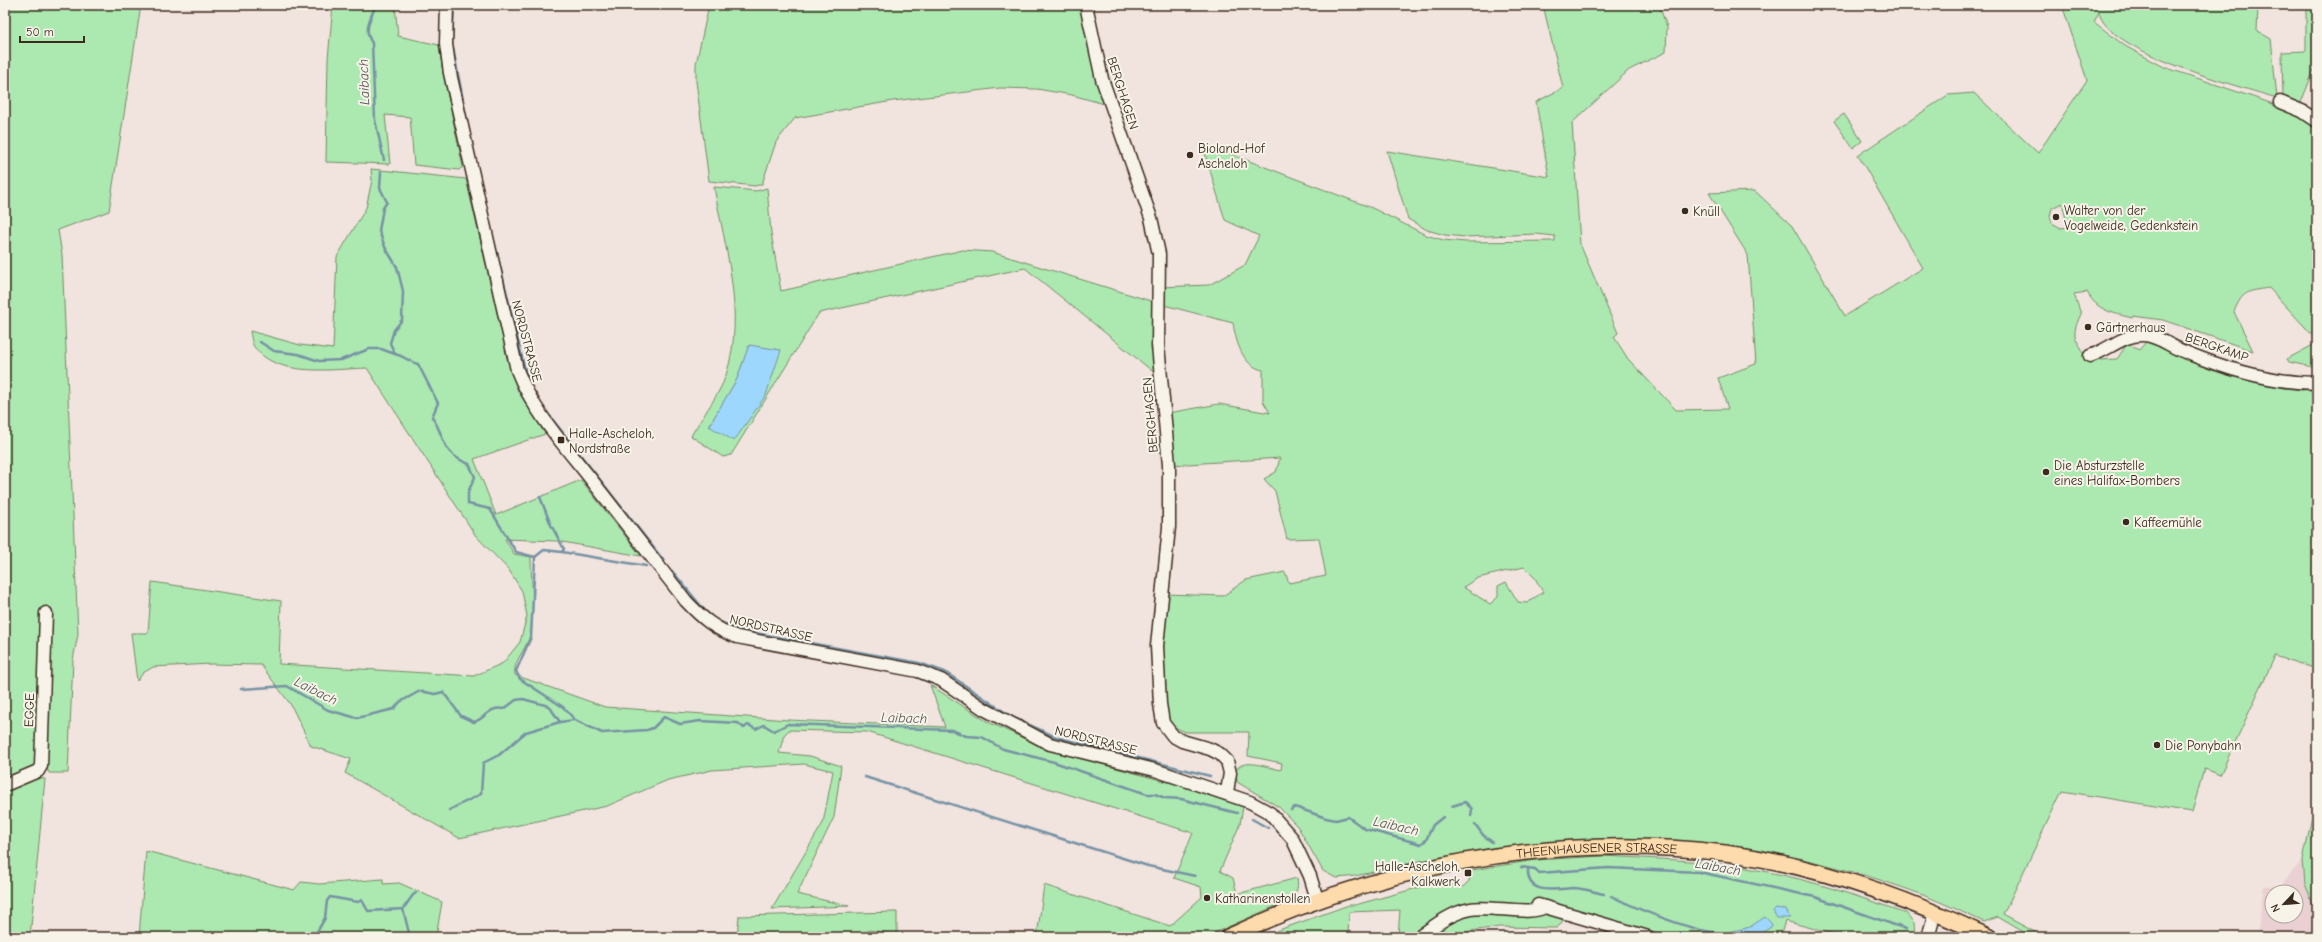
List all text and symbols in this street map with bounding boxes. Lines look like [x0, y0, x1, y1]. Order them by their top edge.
scale bar [20, 18, 84, 44]
text: 50 m [26, 25, 54, 39]
street label: BERGHAGEN [1104, 55, 1142, 131]
water label: Laibach [355, 59, 373, 105]
place label: Bioland-Hof Ascheloh [1198, 141, 1266, 171]
marker: Bioland-Hof Ascheloh [1185, 150, 1195, 160]
place label: Walter von der Vogelweide, Gedenkstein [2064, 203, 2198, 233]
place label: Knüll [1693, 204, 1720, 219]
marker: Knüll [1680, 206, 1690, 216]
marker: Walter von der Vogelweide, Gedenkstein [2051, 212, 2061, 222]
street label: NORDSTRASSE [509, 298, 545, 384]
place label: Gärtnerhaus [2096, 320, 2166, 335]
marker: Gärtnerhaus [2083, 322, 2093, 332]
street label: BERGKAMP [2183, 329, 2251, 365]
street label: BERGHAGEN [1139, 377, 1161, 453]
place label: Halle-Ascheloh, Nordstraße [569, 426, 654, 456]
marker: Halle-Ascheloh, Nordstraße [556, 435, 566, 445]
place label: Die Absturzstelle eines Halifax-Bombers [2054, 458, 2180, 488]
marker: Die Absturzstelle eines Halifax-Bombers [2041, 467, 2051, 477]
place label: Kaffeemühle [2134, 515, 2202, 530]
marker: Kaffeemühle [2121, 517, 2131, 527]
street label: NORDSTRASSE [728, 611, 814, 645]
water label: Laibach [292, 673, 340, 709]
street label: EGGE [21, 693, 37, 727]
water label: Laibach [881, 709, 927, 727]
street label: NORDSTRASSE [1053, 723, 1139, 758]
place label: Die Ponybahn [2165, 738, 2241, 753]
marker: Die Ponybahn [2152, 740, 2162, 750]
water label: Laibach [1372, 813, 1420, 839]
street label: THEENHAUSENER STRASSE [1515, 839, 1678, 861]
water label: Laibach [1694, 855, 1742, 879]
place label: Halle-Ascheloh, Kalkwerk [1375, 859, 1461, 889]
marker: Halle-Ascheloh, Kalkwerk [1463, 868, 1473, 878]
north arrow [2264, 884, 2304, 924]
place label: Katharinenstollen [1215, 891, 1310, 906]
marker: Katharinenstollen [1202, 893, 1212, 903]
text: N [2268, 902, 2283, 914]

